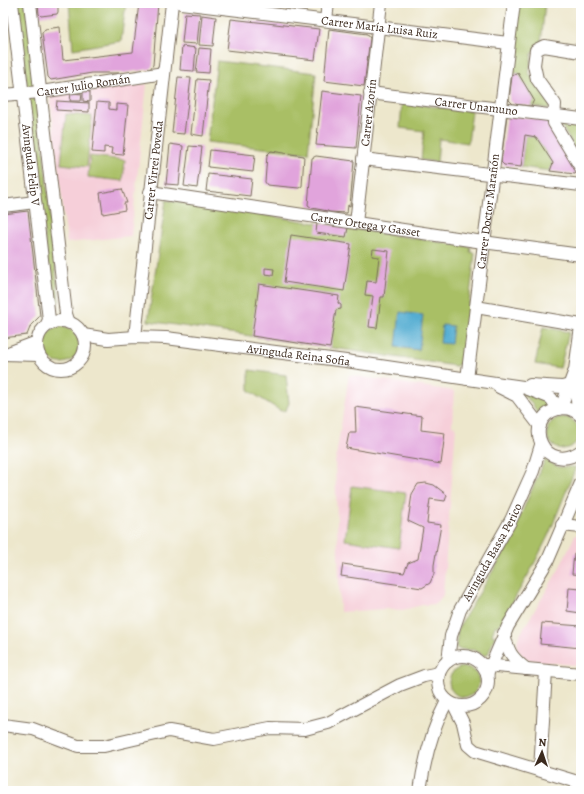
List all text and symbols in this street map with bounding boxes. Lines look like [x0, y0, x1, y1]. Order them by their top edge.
street label: Carrer María Luisa Ruiz [320, 12, 439, 42]
street label: Carrer Julio Román [36, 70, 132, 100]
street label: Carrer Azorín [357, 78, 380, 147]
street label: Carrer Unamuno [434, 93, 519, 119]
street label: Carrer Virrei Poveda [140, 119, 167, 220]
street label: Avinguda Felip V [18, 122, 44, 207]
street label: Carrer Doctor Marañón [473, 152, 503, 270]
street label: Carrer Ortega y Gasset [310, 208, 422, 241]
street label: Avinguda Reina Sofia [245, 340, 352, 370]
street label: Avinguda Bassa Perico [458, 500, 526, 605]
north arrow [522, 732, 562, 772]
text: N [538, 735, 547, 750]

